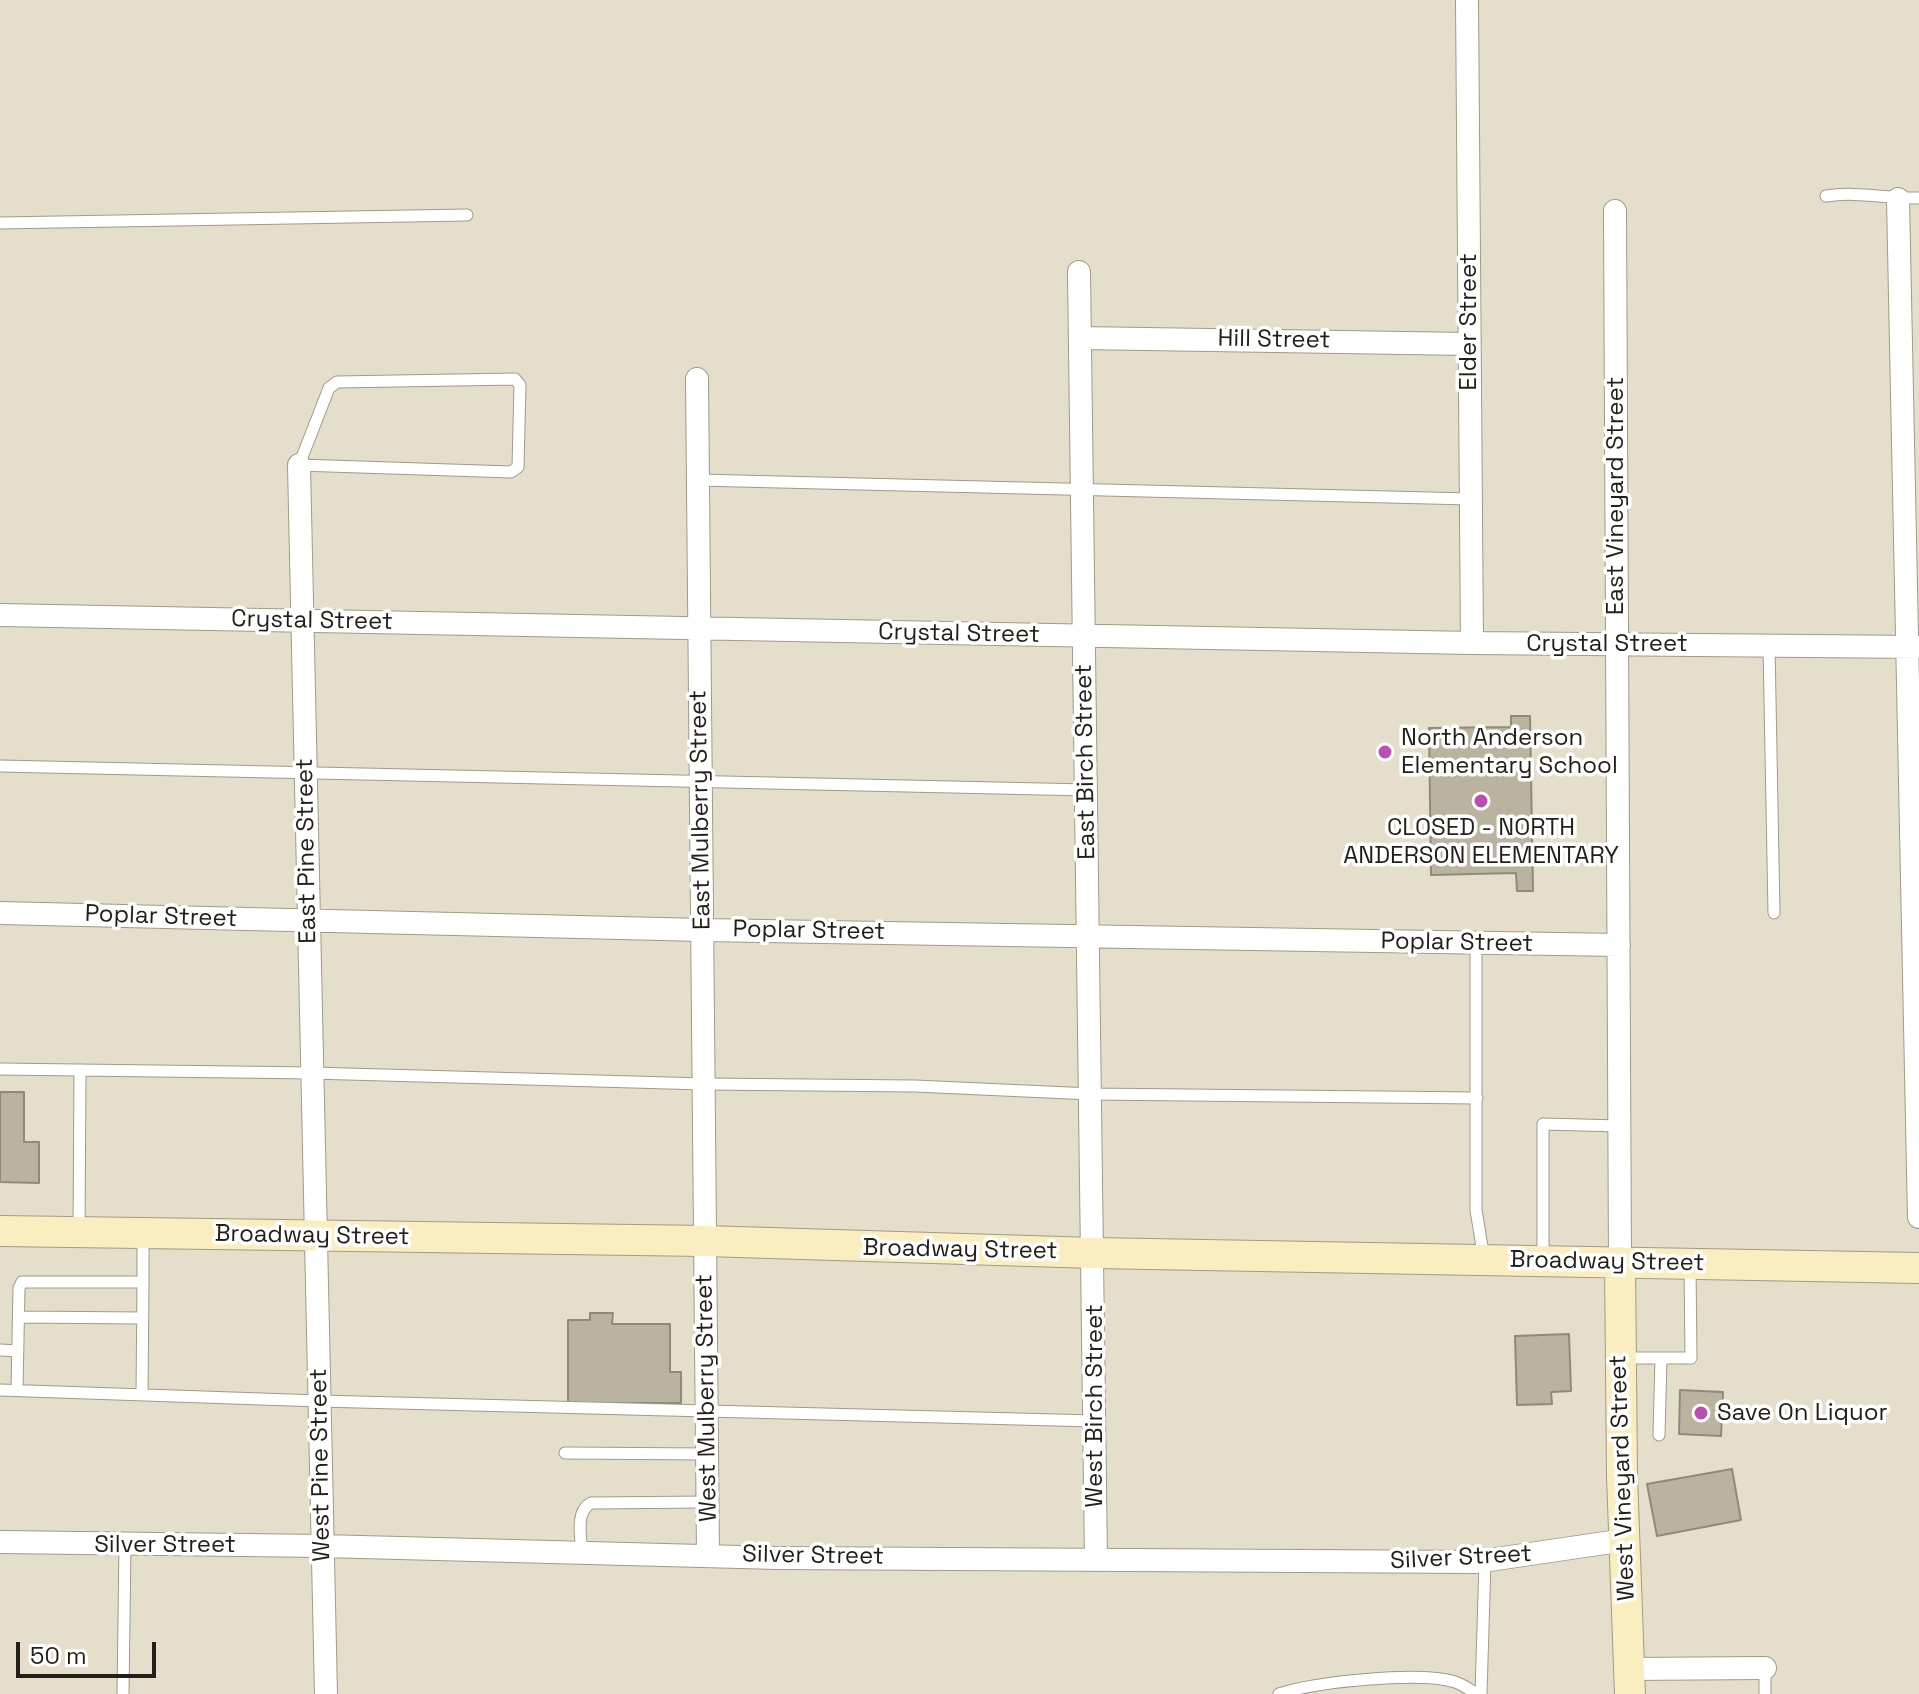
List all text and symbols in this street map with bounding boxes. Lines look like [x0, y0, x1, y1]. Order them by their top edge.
street label: Elder Street [1455, 253, 1483, 391]
street label: Hill Street [1217, 325, 1331, 355]
street label: East Vineyard Street [1602, 377, 1630, 615]
street label: Crystal Street [231, 605, 393, 637]
street label: Crystal Street [878, 618, 1040, 650]
street label: Crystal Street [1526, 630, 1688, 658]
street label: East Birch Street [1070, 664, 1102, 860]
street label: East Mulberry Street [685, 690, 717, 930]
place label: North Anderson Elementary School [1401, 724, 1618, 780]
marker: North Anderson Elementary School [1376, 743, 1394, 761]
street label: East Pine Street [291, 758, 323, 944]
marker: CLOSED - NORTH ANDERSON ELEMENTARY [1472, 792, 1490, 810]
place label: CLOSED - NORTH ANDERSON ELEMENTARY [1343, 814, 1619, 870]
street label: Poplar Street [84, 900, 238, 934]
street label: Poplar Street [732, 915, 886, 947]
street label: Poplar Street [1380, 927, 1534, 959]
street label: Broadway Street [214, 1220, 410, 1252]
street label: Broadway Street [862, 1234, 1058, 1266]
street label: Broadway Street [1509, 1246, 1705, 1278]
street label: West Mulberry Street [690, 1274, 724, 1522]
street label: West Birch Street [1081, 1304, 1109, 1508]
street label: West Vineyard Street [1604, 1354, 1642, 1602]
street label: West Pine Street [305, 1368, 337, 1562]
place label: Save On Liquor [1717, 1399, 1888, 1427]
marker: Save On Liquor [1692, 1404, 1710, 1422]
street label: Silver Street [94, 1531, 236, 1559]
street label: Silver Street [742, 1540, 884, 1572]
street label: Silver Street [1389, 1540, 1533, 1576]
scale bar [20, 1626, 160, 1676]
text: 50 m [30, 1640, 87, 1671]

